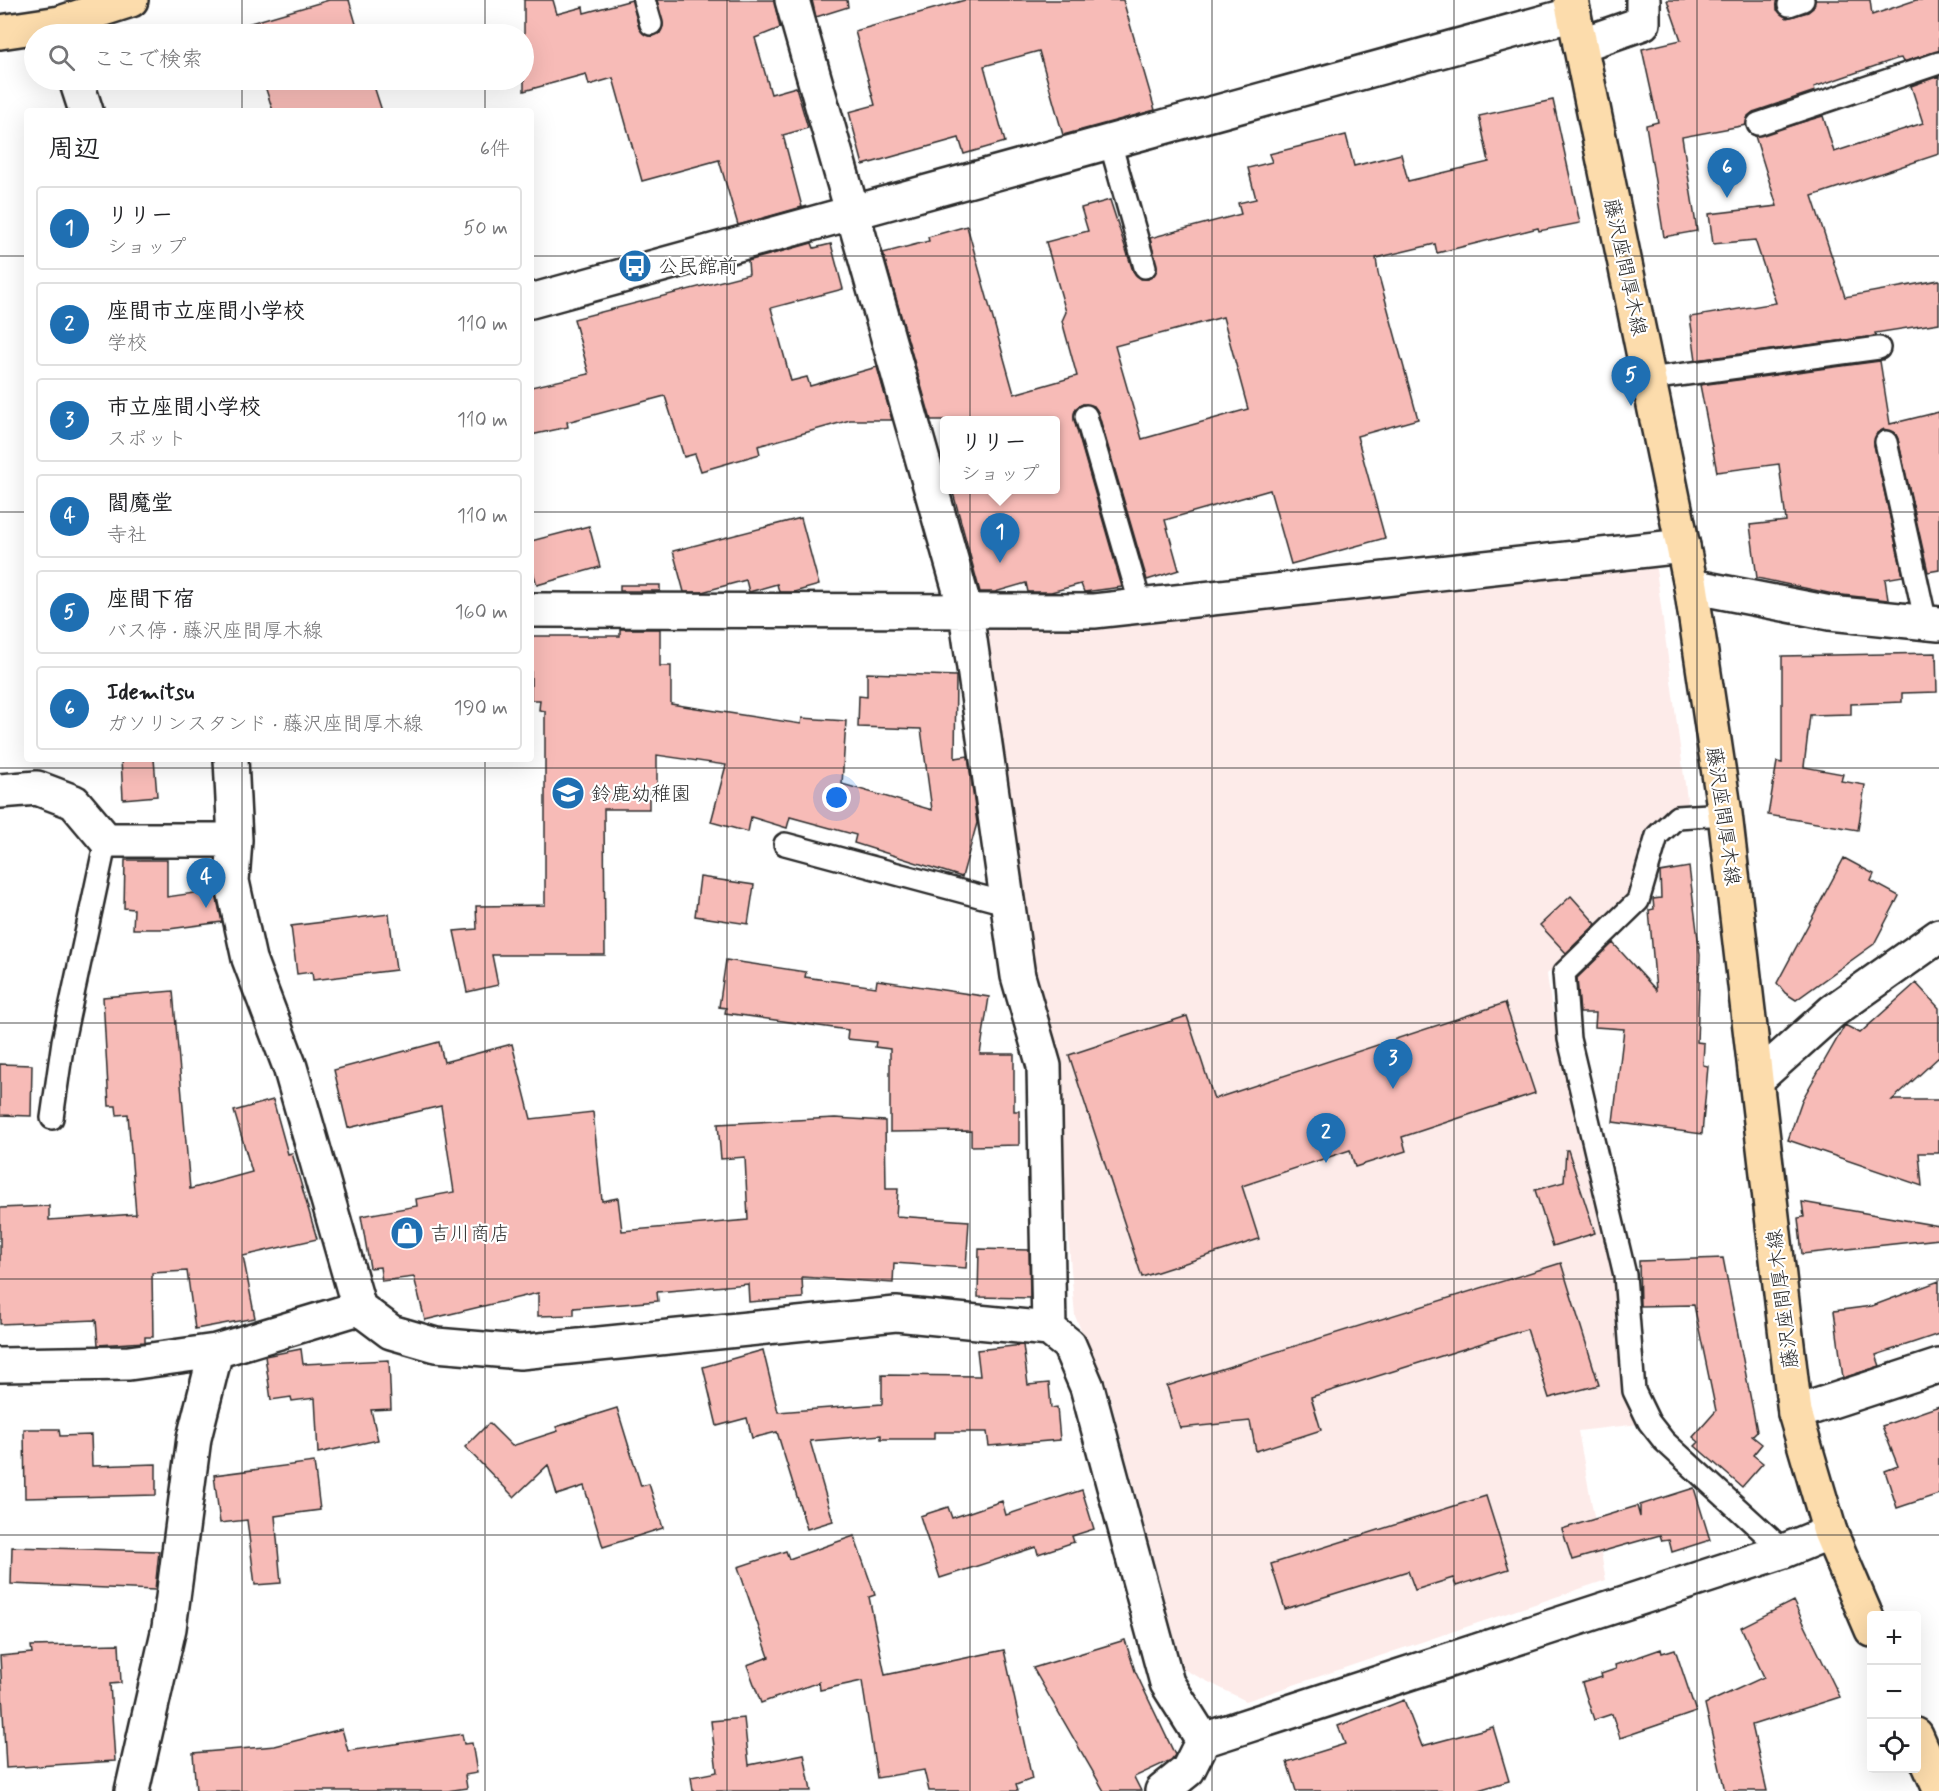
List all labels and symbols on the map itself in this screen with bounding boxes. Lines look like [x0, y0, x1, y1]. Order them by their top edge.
pin: 6 [1708, 148, 1746, 198]
street label: 藤沢座間厚木線 [1597, 196, 1652, 339]
bus stop icon: 公民館前 [617, 248, 653, 284]
place label: 公民館前 [658, 254, 738, 281]
pin: 5 [1612, 356, 1650, 406]
pin: 1 [980, 514, 1020, 563]
street label: 藤沢座間厚木線 [1699, 745, 1746, 887]
school or university icon: 鈴鹿幼稚園 [550, 775, 586, 811]
place label: 鈴鹿幼稚園 [591, 781, 691, 808]
your location [822, 783, 851, 812]
pin: 4 [186, 858, 226, 908]
pin: 3 [1374, 1040, 1412, 1089]
pin: 2 [1306, 1114, 1346, 1163]
shop icon: 吉川商店 [389, 1215, 425, 1251]
place label: 吉川商店 [430, 1221, 510, 1248]
street label: 藤沢座間厚木線 [1762, 1228, 1805, 1370]

